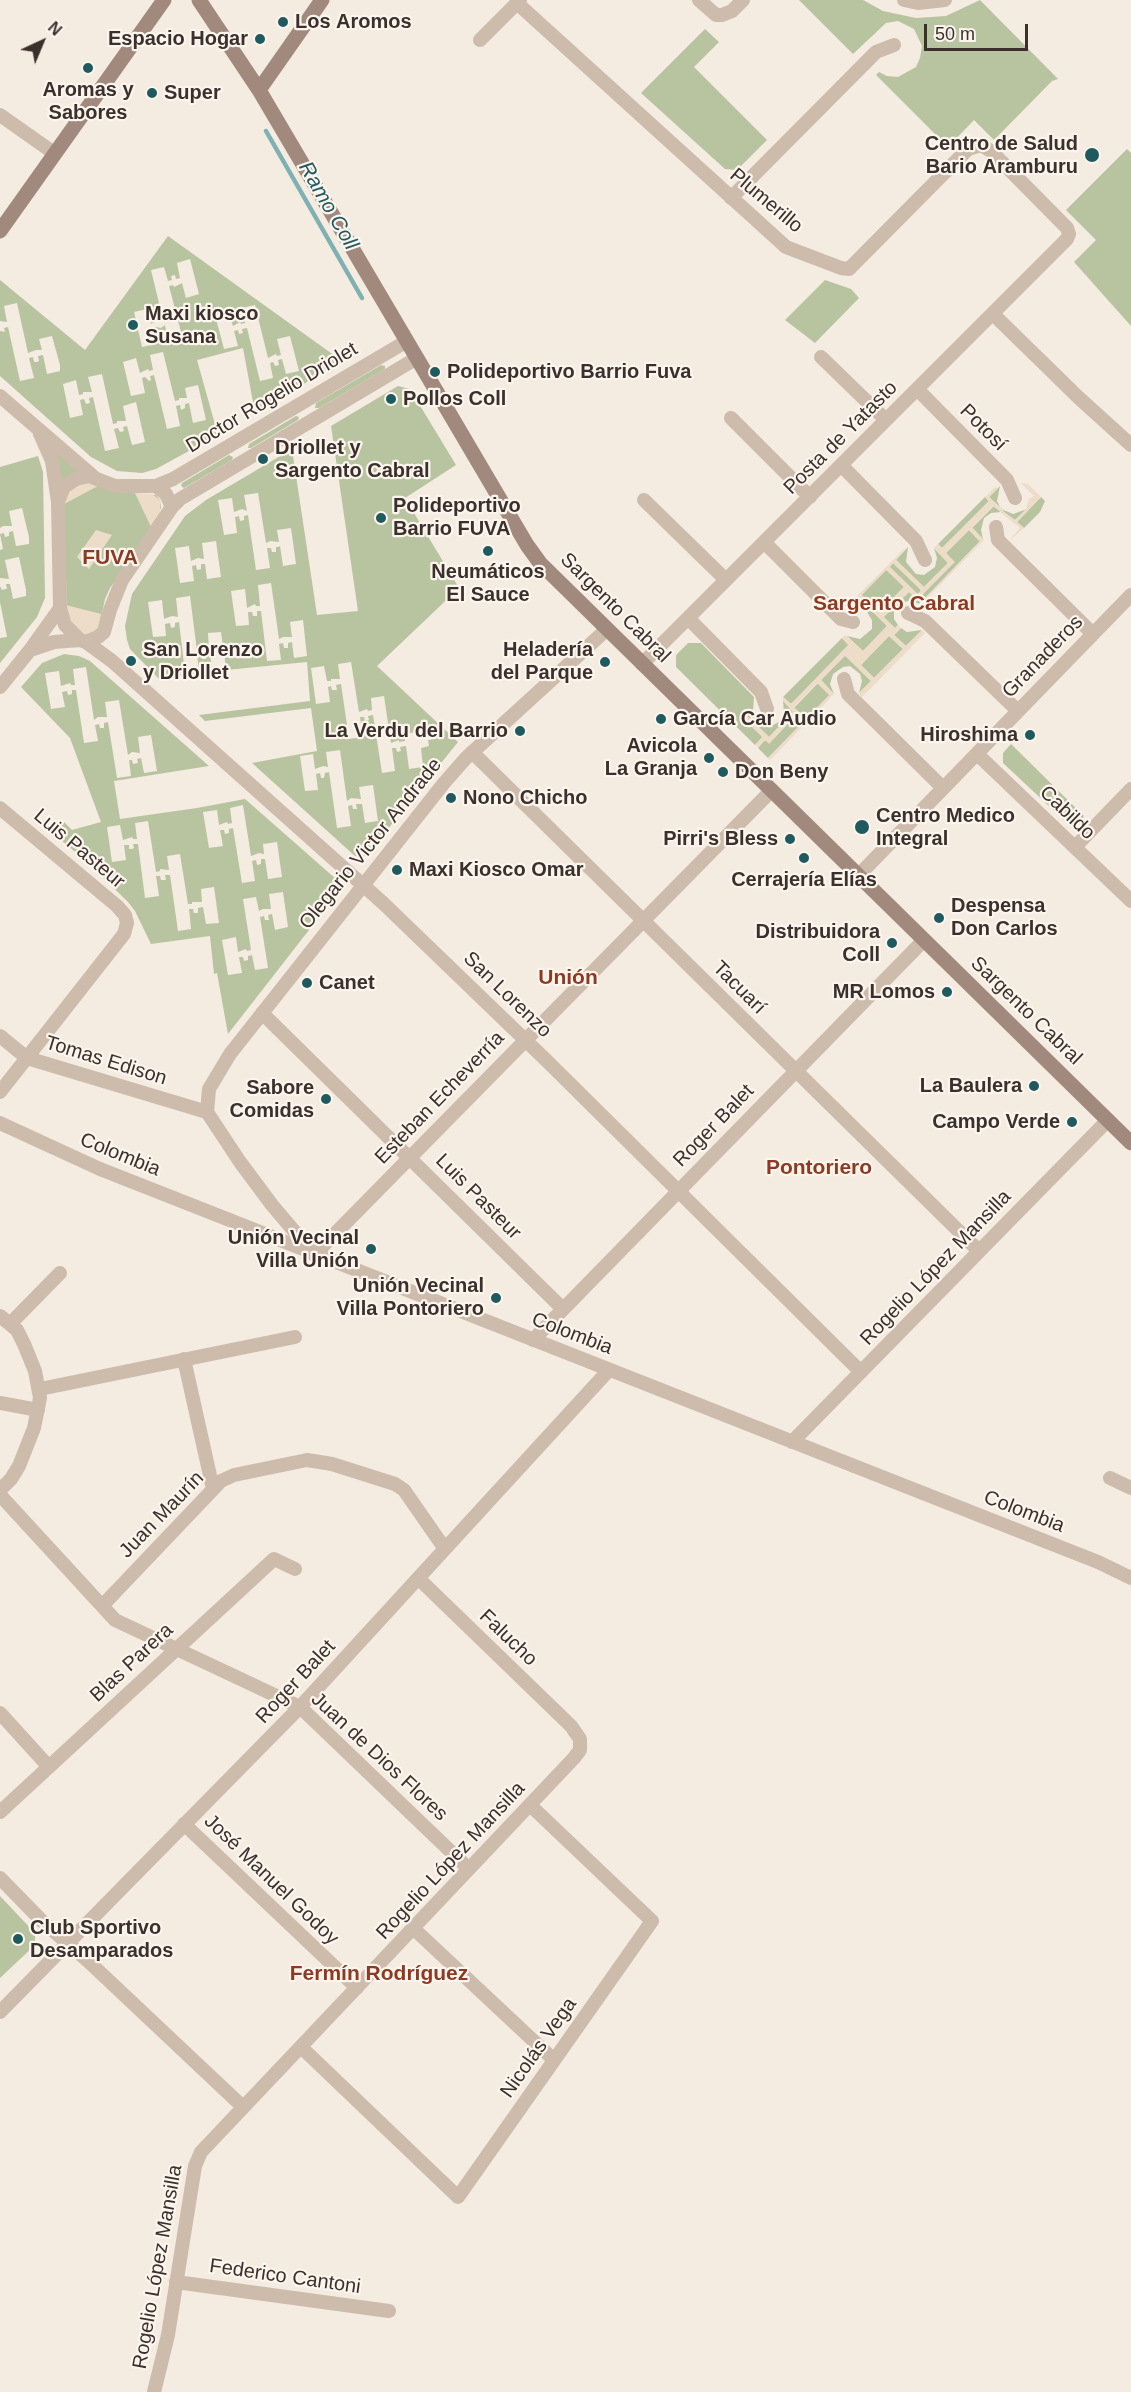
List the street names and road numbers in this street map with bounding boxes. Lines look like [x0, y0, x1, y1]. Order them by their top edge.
street label: Plumerillo [725, 164, 807, 238]
street label: Doctor Rogelio Driolet [182, 337, 362, 459]
street label: Posta de Yatasto [779, 376, 903, 500]
street label: Potosí [954, 399, 1012, 457]
street label: Sargento Cabral [555, 548, 675, 668]
street label: Granaderos [998, 611, 1088, 703]
street label: Olegario Victor Andrade [295, 754, 447, 934]
street label: Cabildo [1034, 781, 1100, 845]
street label: Luis Pasteur [29, 804, 129, 894]
street label: San Lorenzo [458, 947, 556, 1043]
street label: Sargento Cabral [965, 952, 1087, 1070]
street label: Tacuarí [707, 956, 771, 1020]
street label: Esteban Echeverría [370, 1026, 510, 1170]
street label: Tomas Edison [42, 1031, 170, 1091]
street label: Roger Balet [669, 1080, 759, 1172]
street label: Colombia [76, 1128, 164, 1182]
street label: Luis Pasteur [430, 1149, 526, 1245]
street label: Rogelio López Mansilla [856, 1185, 1016, 1351]
street label: Colombia [528, 1308, 616, 1360]
street label: Juan Maurín [115, 1467, 209, 1563]
street label: Colombia [980, 1486, 1068, 1538]
street label: Falucho [474, 1605, 542, 1671]
street label: Blas Parera [86, 1619, 178, 1707]
street label: Roger Balet [251, 1635, 341, 1729]
street label: Juan de Dios Flores [306, 1688, 452, 1826]
street label: Rogelio López Mansilla [372, 1777, 530, 1945]
street label: José Manuel Godoy [199, 1810, 343, 1950]
street label: Nicolás Vega [496, 1993, 582, 2103]
street label: Rogelio López Mansilla [128, 2163, 188, 2371]
street label: Federico Cantoni [208, 2255, 362, 2299]

